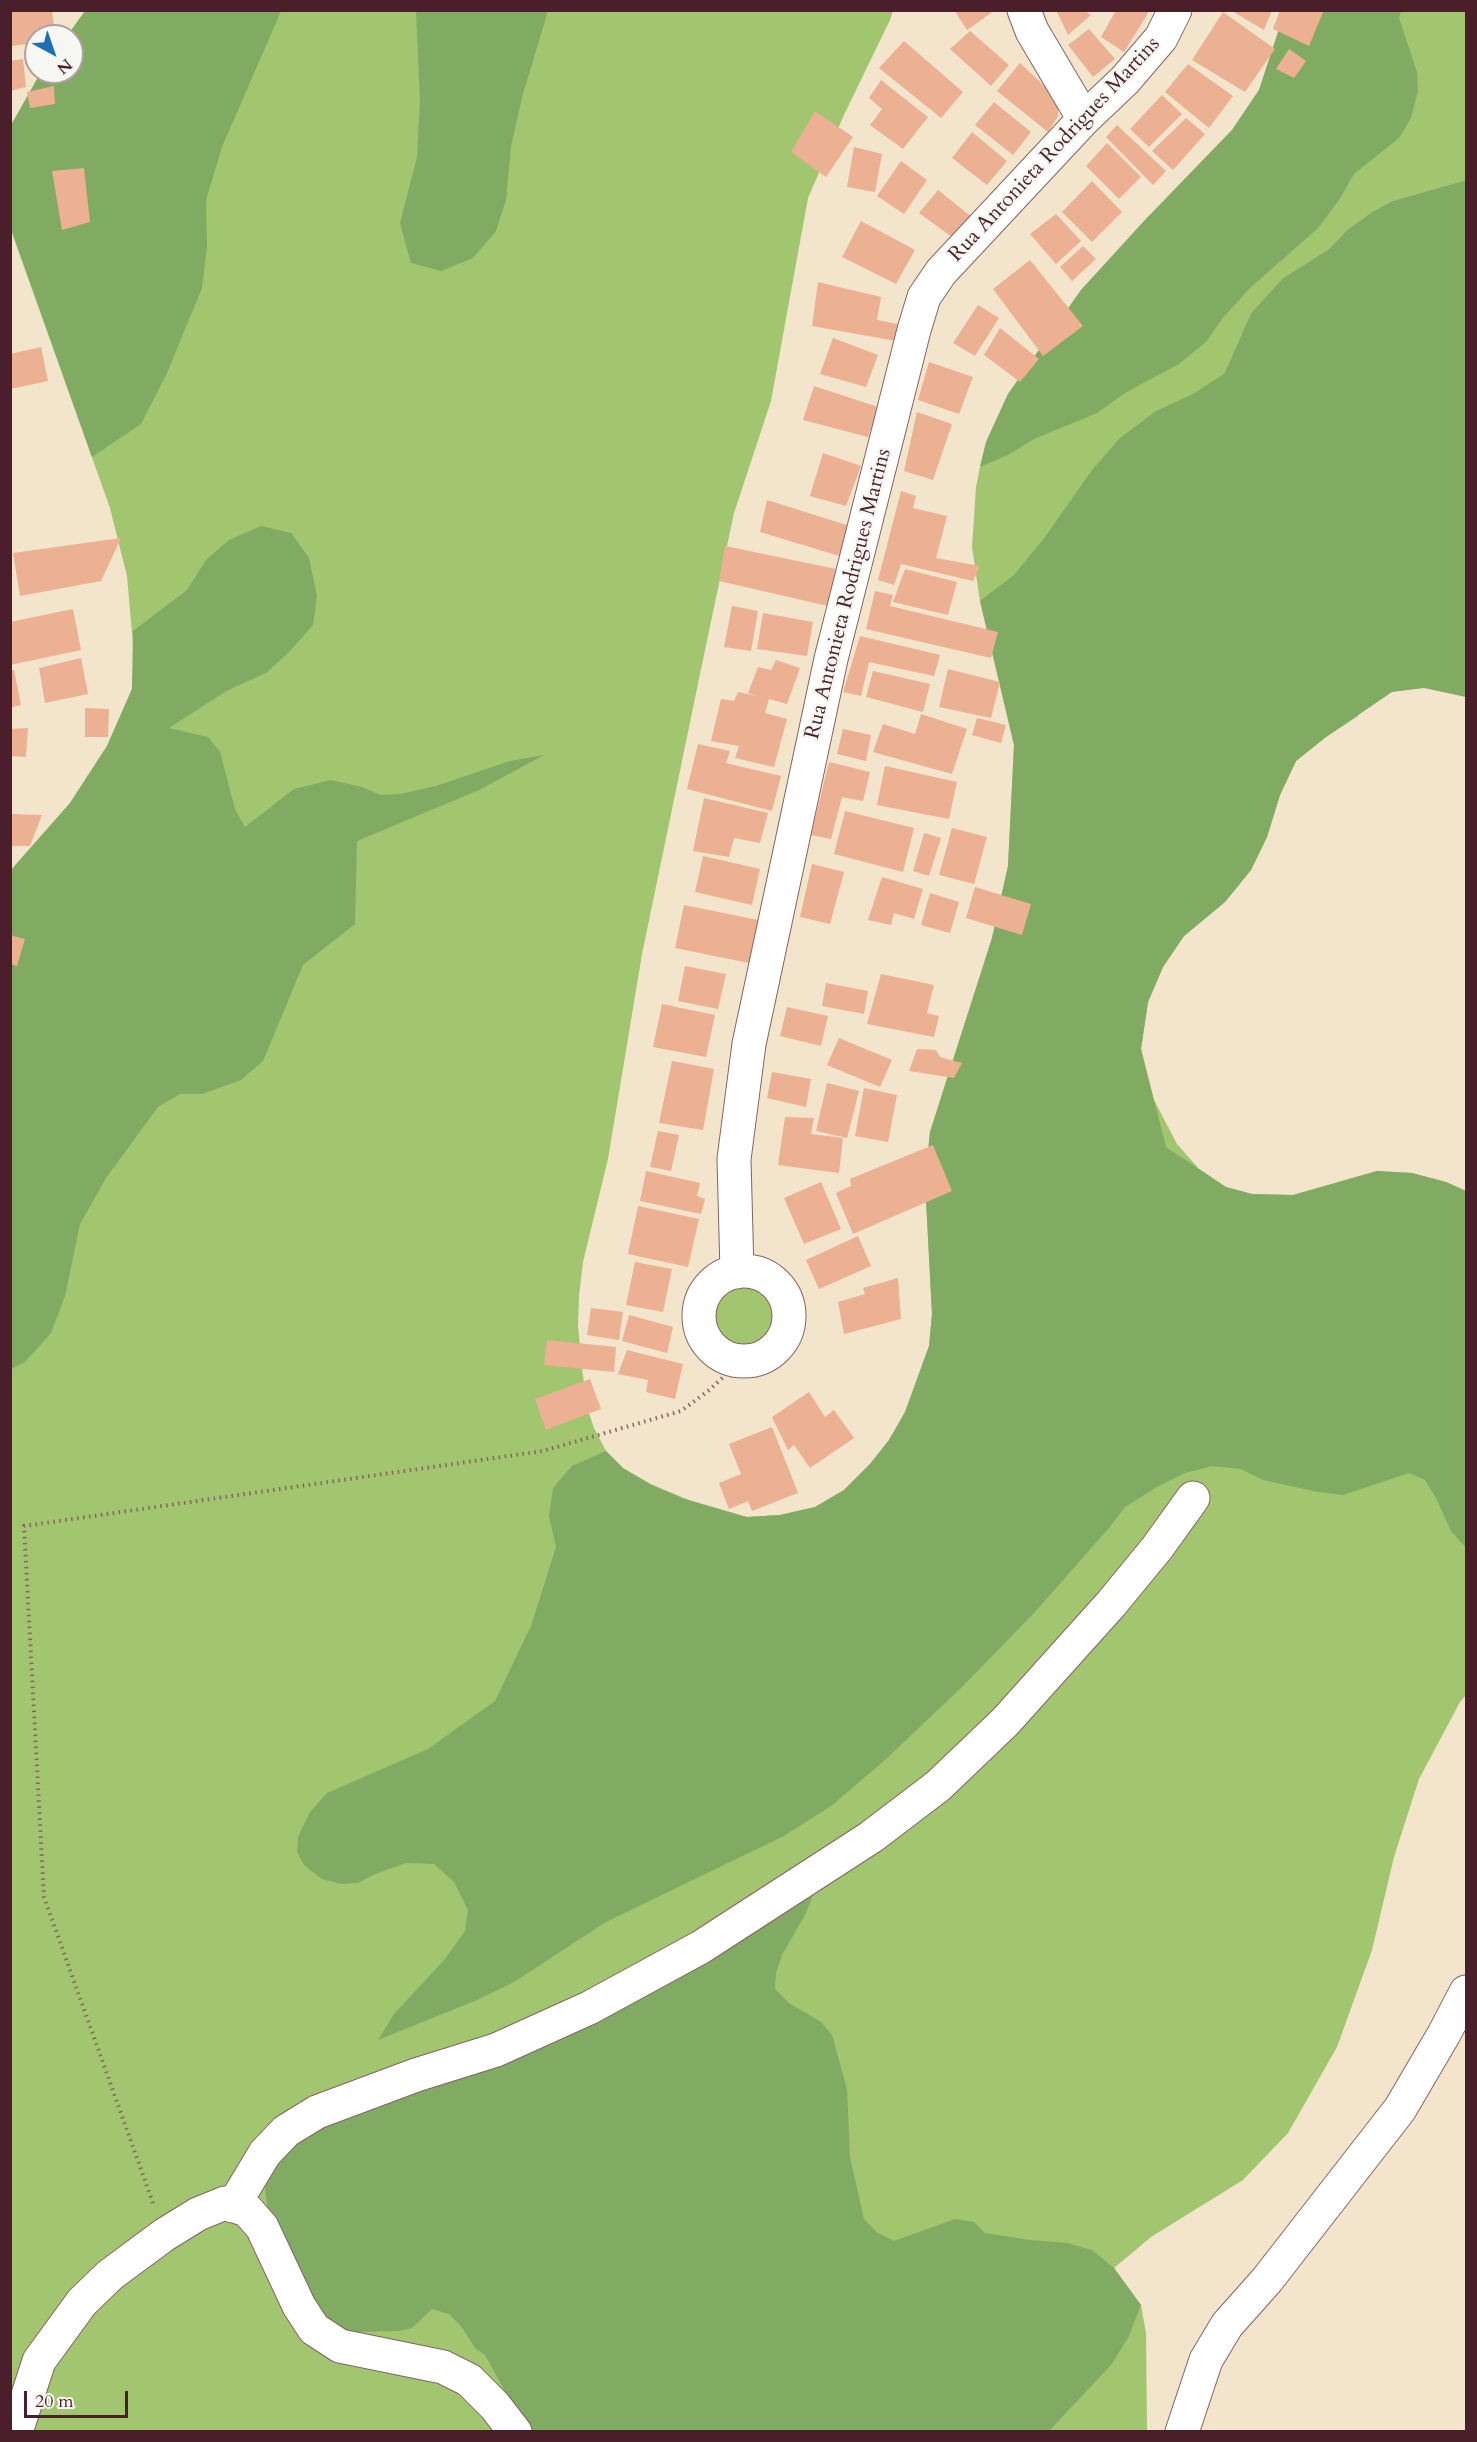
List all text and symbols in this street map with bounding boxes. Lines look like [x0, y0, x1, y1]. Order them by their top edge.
north arrow [24, 24, 84, 84]
street label: Rua Antonieta Rodrigues Martins [944, 32, 1166, 268]
text: N [52, 53, 77, 79]
street label: Rua Antonieta Rodrigues Martins [801, 446, 897, 742]
scale bar [27, 2379, 130, 2417]
text: 20 m [35, 2389, 74, 2414]

